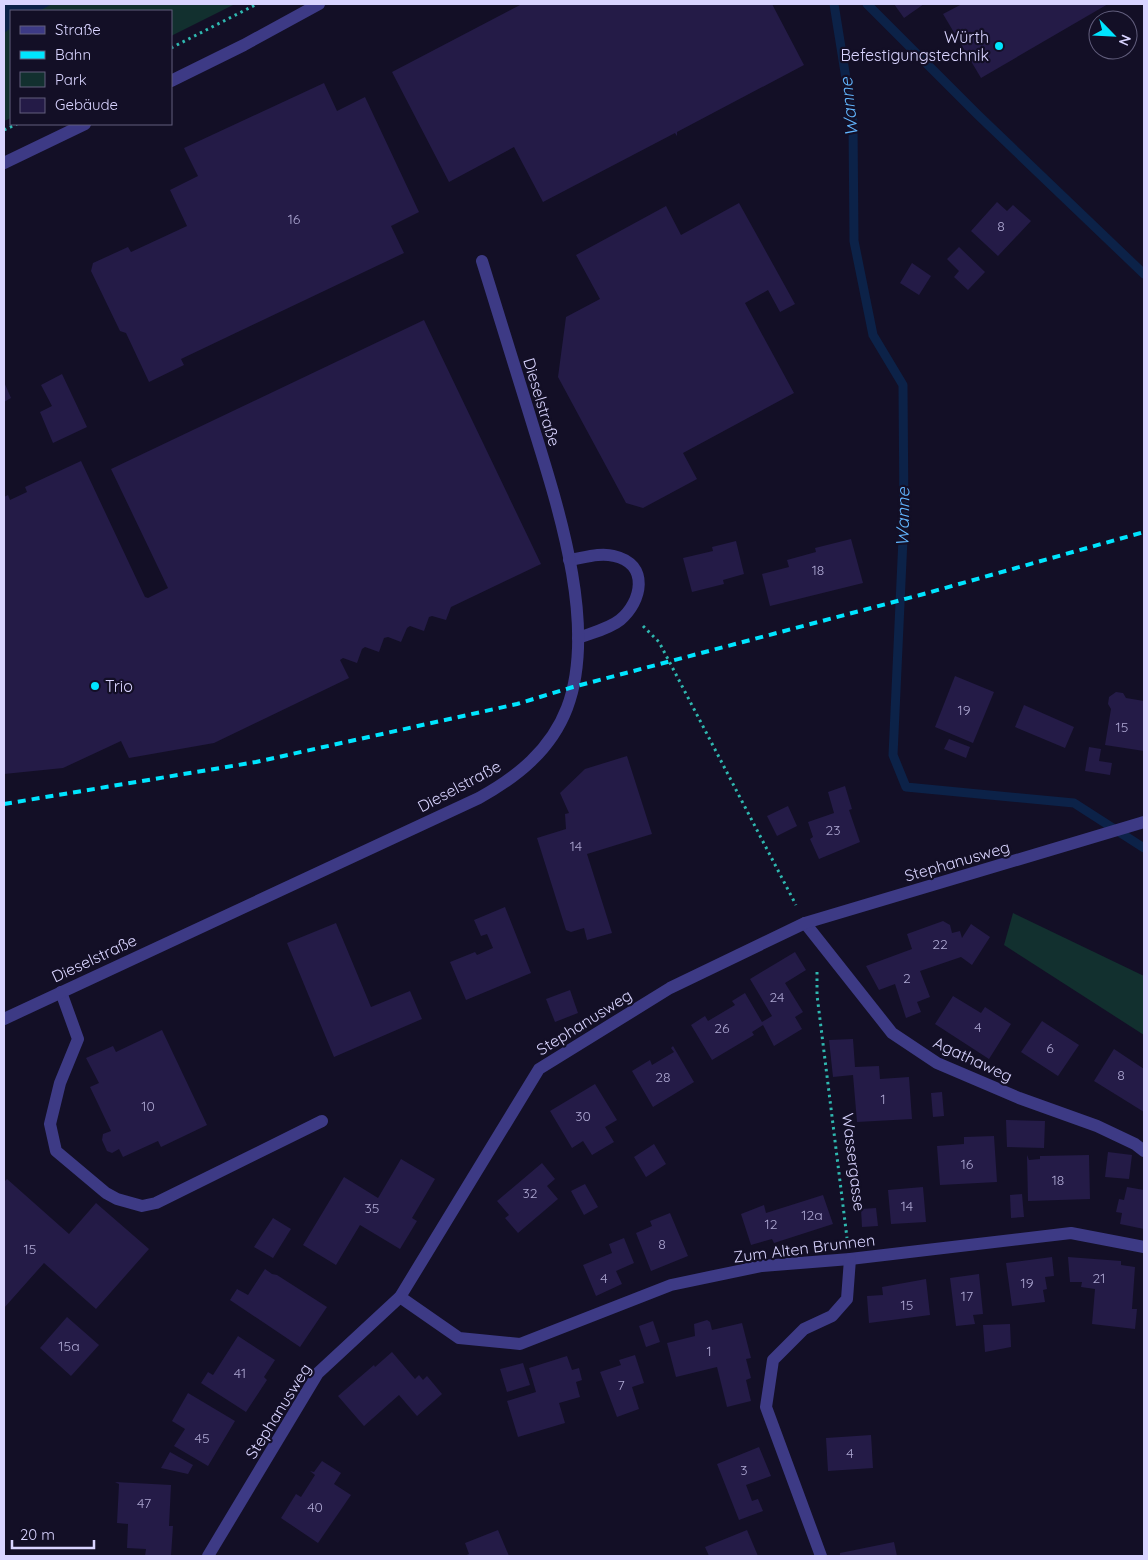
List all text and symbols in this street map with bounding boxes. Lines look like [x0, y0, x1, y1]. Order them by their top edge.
legend [10, 10, 172, 125]
north arrow [1088, 10, 1138, 60]
text: Straße [55, 20, 101, 39]
place label: Würth Befestigungstechnik [840, 27, 989, 65]
text: N [1115, 32, 1135, 49]
marker: Würth Befestigungstechnik [993, 40, 1005, 52]
text: Bahn [55, 45, 91, 64]
text: Park [55, 70, 87, 89]
water label: Wanne [834, 76, 863, 138]
text: Gebäude [55, 95, 118, 114]
house number: 16 [288, 210, 301, 228]
house number: 8 [997, 217, 1005, 235]
street label: Dieselstraße [519, 355, 565, 449]
water label: Wanne [890, 486, 915, 547]
house number: 18 [812, 561, 824, 579]
place label: Trio [105, 676, 133, 696]
marker: Trio [89, 680, 101, 692]
house number: 19 [958, 701, 971, 719]
house number: 15 [1116, 718, 1128, 736]
street label: Dieselstraße [414, 756, 504, 816]
house number: 23 [825, 821, 841, 839]
street label: Stephanusweg [902, 836, 1012, 886]
house number: 14 [570, 837, 582, 855]
street label: Dieselstraße [48, 930, 140, 986]
house number: 22 [932, 935, 948, 953]
house number: 2 [903, 969, 911, 987]
street label: Stephanusweg [533, 985, 635, 1059]
house number: 24 [770, 988, 784, 1006]
house number: 4 [974, 1018, 982, 1036]
house number: 26 [714, 1019, 730, 1037]
street label: Agathaweg [930, 1032, 1016, 1086]
house number: 6 [1046, 1039, 1054, 1057]
house number: 8 [1117, 1066, 1125, 1084]
house number: 28 [655, 1068, 671, 1086]
house number: 1 [880, 1090, 886, 1108]
house number: 10 [141, 1097, 155, 1115]
house number: 30 [575, 1107, 591, 1125]
street label: Wassergasse [838, 1112, 870, 1212]
house number: 16 [961, 1155, 974, 1173]
house number: 18 [1052, 1171, 1064, 1189]
house number: 32 [522, 1184, 538, 1202]
house number: 14 [901, 1197, 913, 1215]
house number: 35 [365, 1199, 379, 1217]
house number: 12a [801, 1206, 823, 1224]
house number: 12 [765, 1215, 778, 1233]
street label: Zum Alten Brunnen [732, 1229, 876, 1267]
house number: 8 [658, 1235, 666, 1253]
house number: 15 [24, 1240, 36, 1258]
house number: 4 [600, 1269, 608, 1287]
house number: 21 [1093, 1269, 1105, 1287]
house number: 19 [1021, 1274, 1034, 1292]
house number: 17 [961, 1287, 973, 1305]
house number: 15 [901, 1296, 913, 1314]
house number: 15a [58, 1337, 80, 1355]
house number: 1 [706, 1342, 712, 1360]
street label: Stephanusweg [241, 1360, 315, 1462]
house number: 41 [234, 1364, 246, 1382]
house number: 7 [617, 1376, 625, 1394]
house number: 45 [194, 1429, 210, 1447]
house number: 4 [846, 1444, 854, 1462]
house number: 3 [740, 1461, 748, 1479]
house number: 47 [137, 1494, 151, 1512]
house number: 40 [307, 1498, 323, 1516]
scale bar [12, 1518, 95, 1550]
text: 20 m [20, 1525, 55, 1544]

